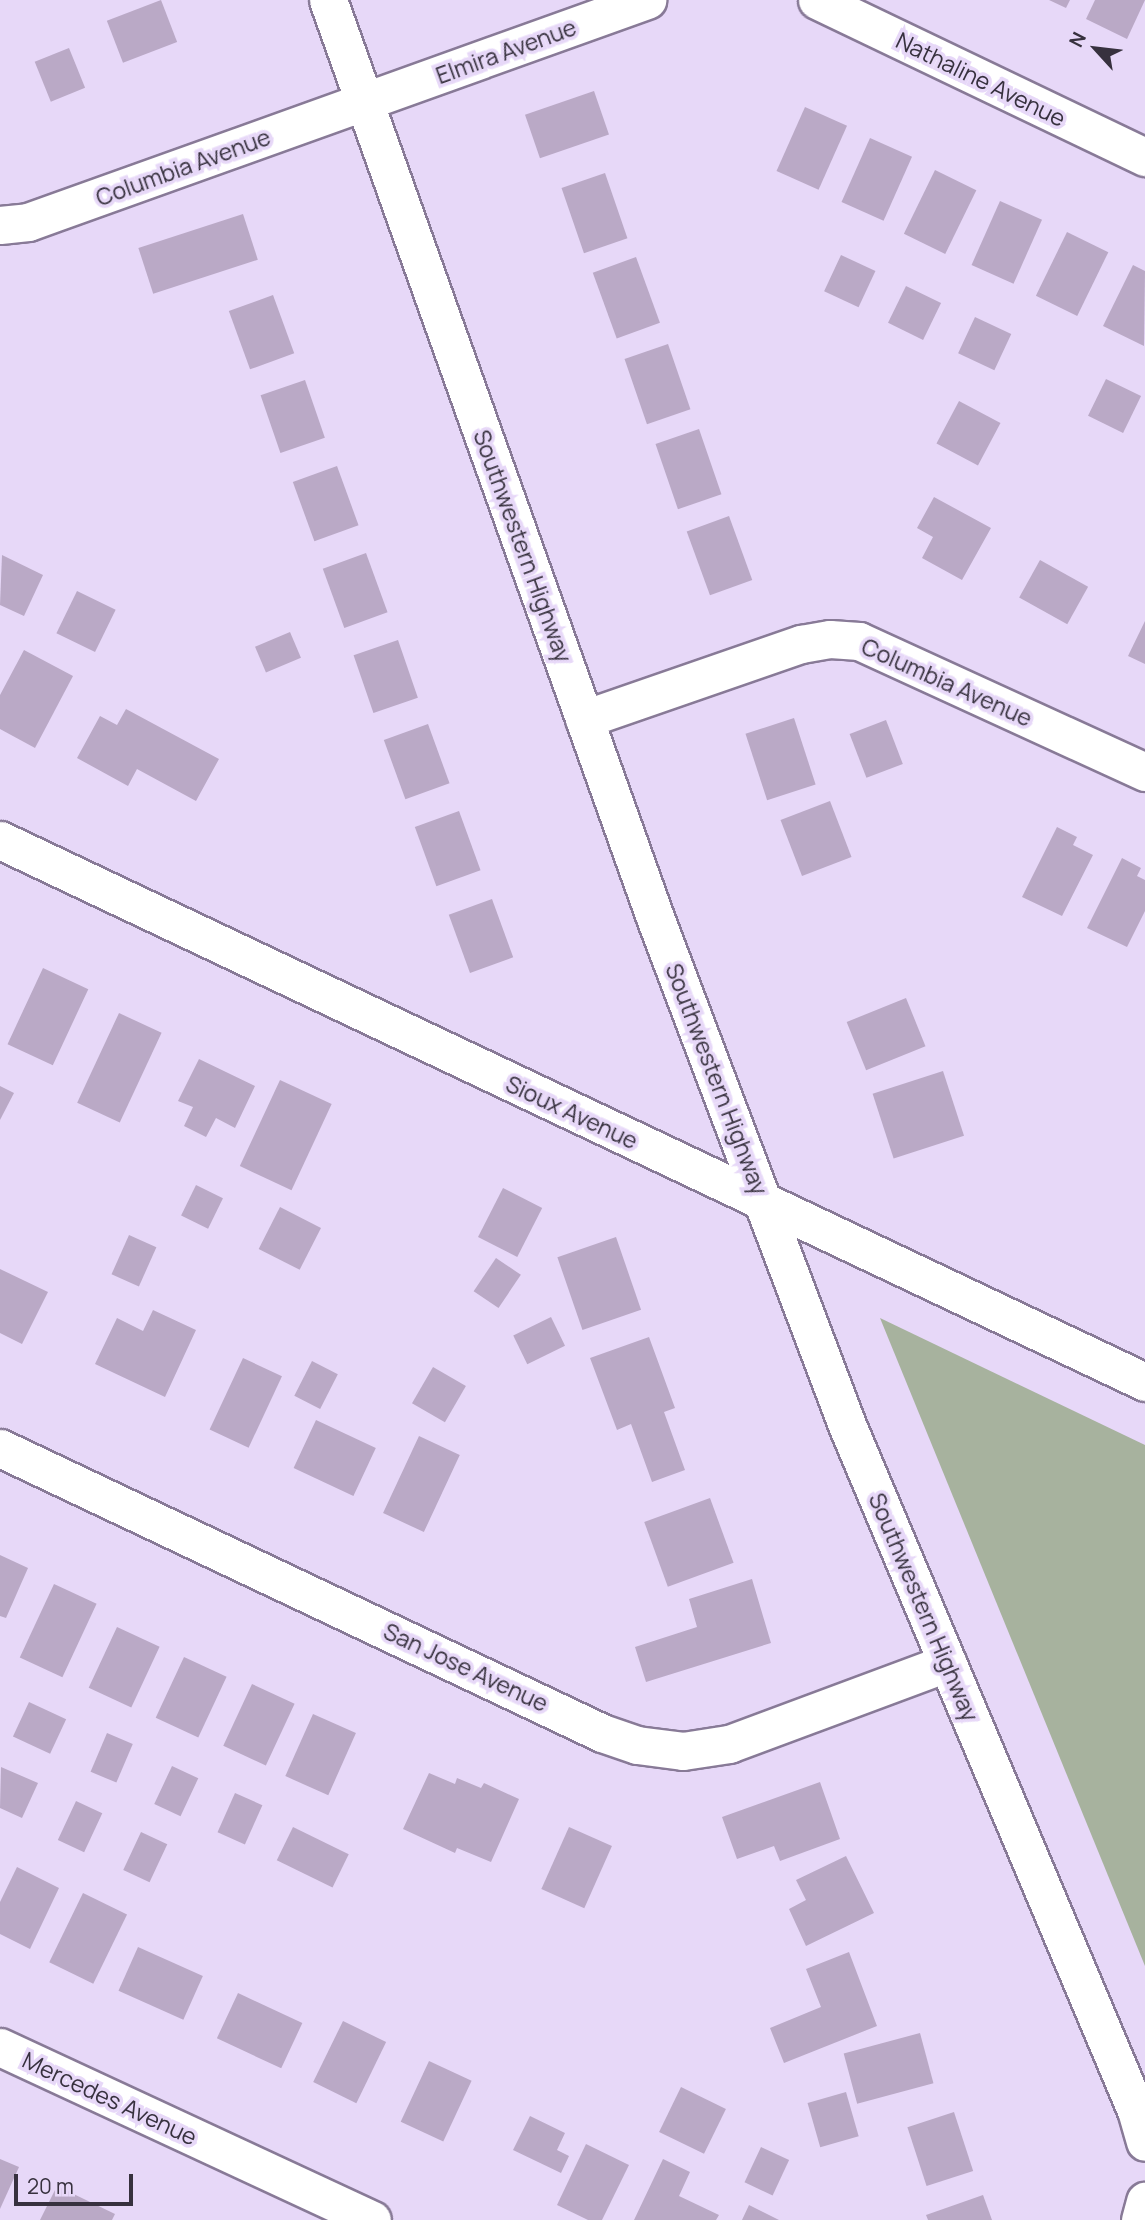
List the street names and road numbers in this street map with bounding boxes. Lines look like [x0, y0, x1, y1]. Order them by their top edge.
street label: Elmira Avenue [432, 13, 580, 89]
street label: Nathaline Avenue [892, 26, 1070, 132]
street label: Columbia Avenue [92, 123, 274, 211]
street label: Southwestern Highway [468, 426, 578, 666]
street label: Columbia Avenue [857, 632, 1037, 732]
street label: Southwestern Highway [660, 960, 774, 1198]
street label: Sioux Avenue [502, 1069, 642, 1155]
street label: Southwestern Highway [863, 1489, 985, 1725]
street label: San Jose Avenue [379, 1617, 553, 1717]
street label: Mercedes Avenue [18, 2046, 202, 2150]

